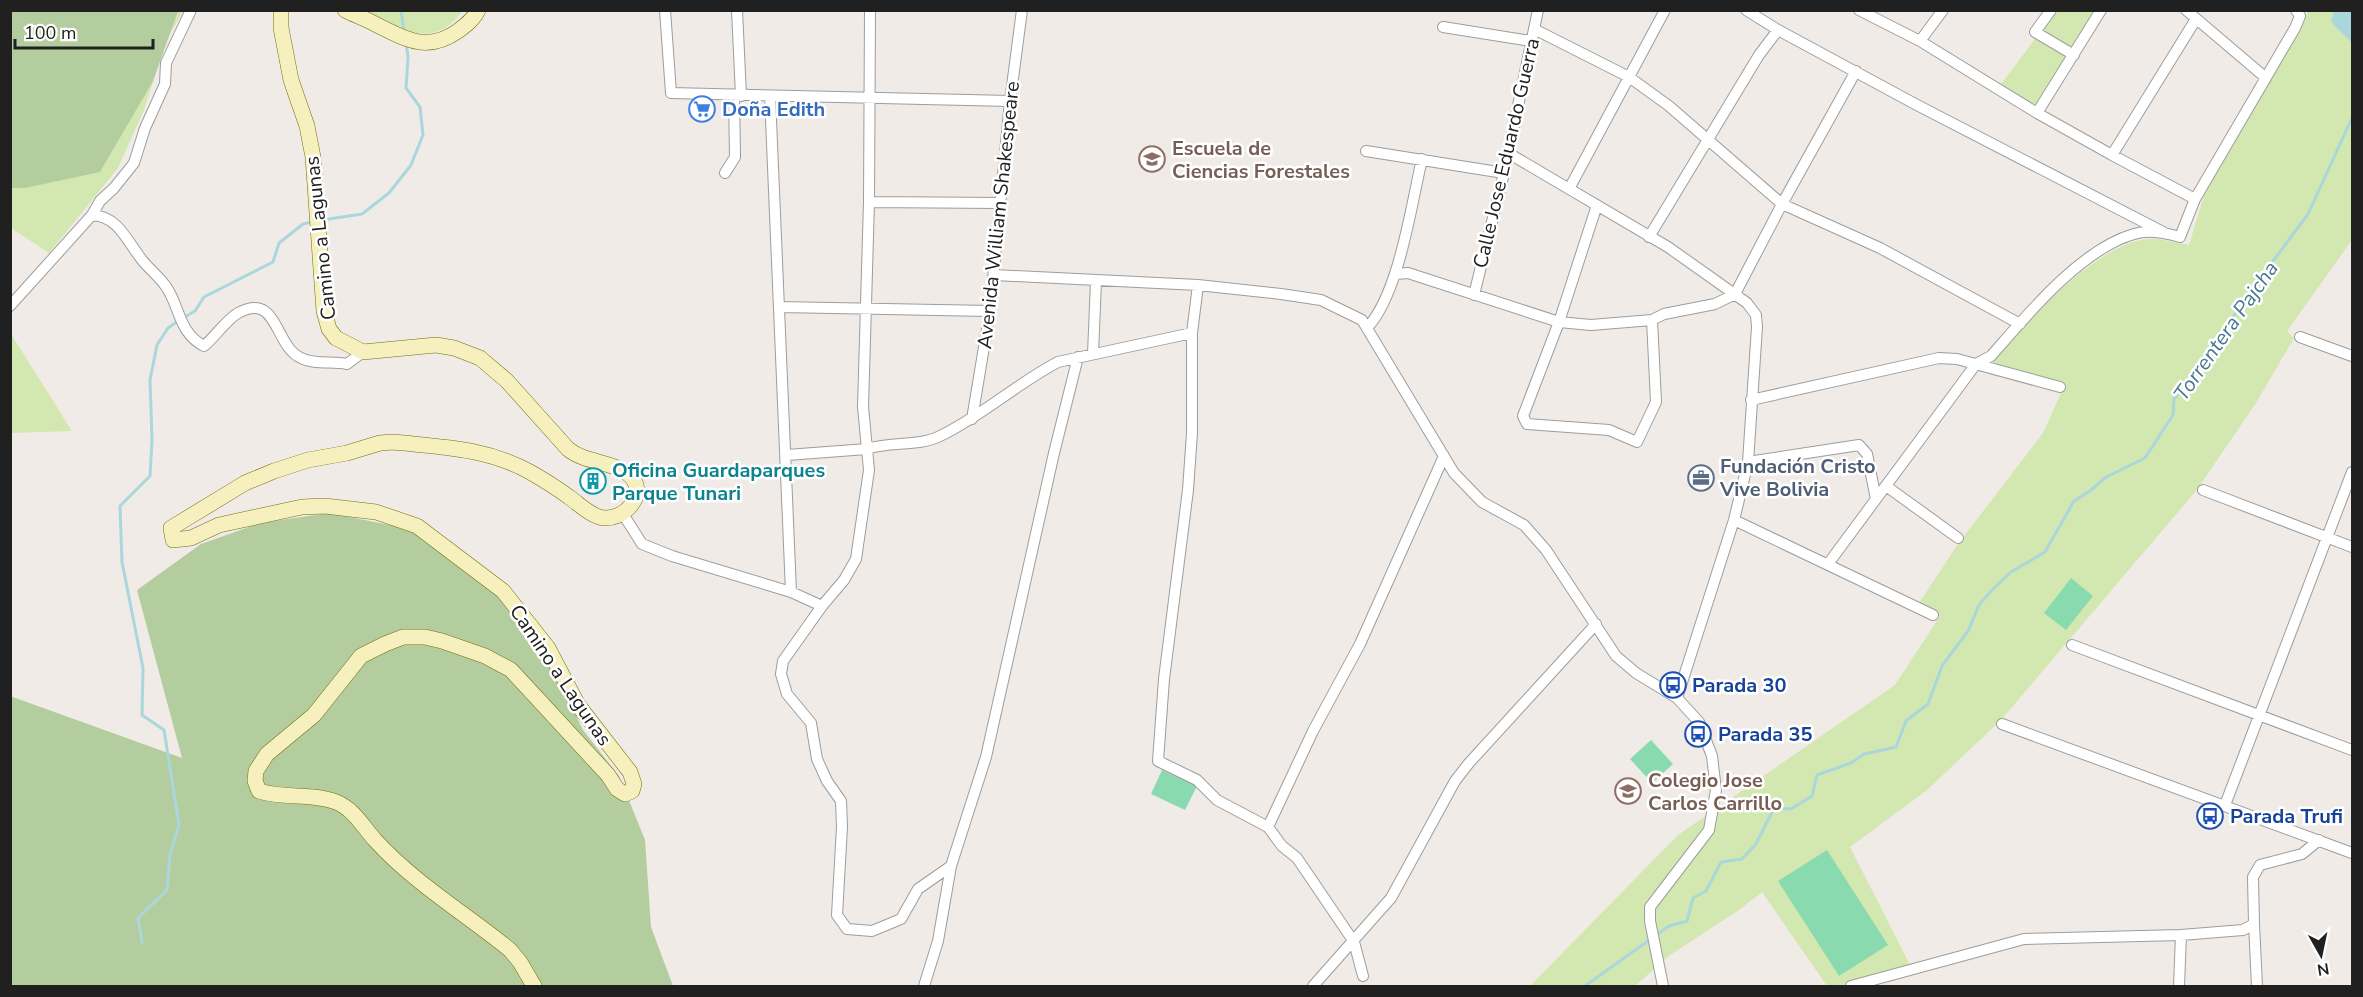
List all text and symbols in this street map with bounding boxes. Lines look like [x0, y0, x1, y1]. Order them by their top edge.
scale bar [15, 12, 153, 50]
text: 100 m [24, 21, 76, 45]
street label: Calle Jose Eduardo Guerra [1467, 35, 1546, 271]
street label: Avenida William Shakespeare [971, 80, 1026, 350]
supermarket icon: Doña Edith [687, 94, 717, 124]
place label: Doña Edith [722, 96, 825, 123]
place label: Escuela de Ciencias Forestales [1172, 135, 1350, 185]
school or university icon: Escuela de Ciencias Forestales [1137, 144, 1167, 174]
street label: Camino a Lagunas [298, 155, 343, 321]
water label: Torrentera Pajcha [2167, 255, 2285, 407]
place label: Fundación Cristo Vive Bolivia [1719, 453, 1876, 503]
place label: Oficina Guardaparques Parque Tunari [612, 457, 825, 507]
office icon: Fundación Cristo Vive Bolivia [1686, 463, 1716, 493]
building icon: Oficina Guardaparques Parque Tunari [578, 466, 608, 496]
street label: Camino a Lagunas [503, 599, 618, 751]
bus stop icon: Parada 30 [1658, 670, 1688, 700]
place label: Parada 30 [1692, 672, 1787, 699]
bus stop icon: Parada 35 [1683, 719, 1713, 749]
place label: Parada 35 [1718, 721, 1813, 748]
place label: Colegio Jose Carlos Carrillo [1648, 767, 1782, 817]
school or university icon: Colegio Jose Carlos Carrillo [1613, 776, 1643, 806]
bus stop icon: Parada Trufi [2195, 801, 2225, 831]
place label: Parada Trufi [2230, 803, 2343, 830]
north arrow [2291, 925, 2351, 985]
text: N [2316, 957, 2331, 981]

